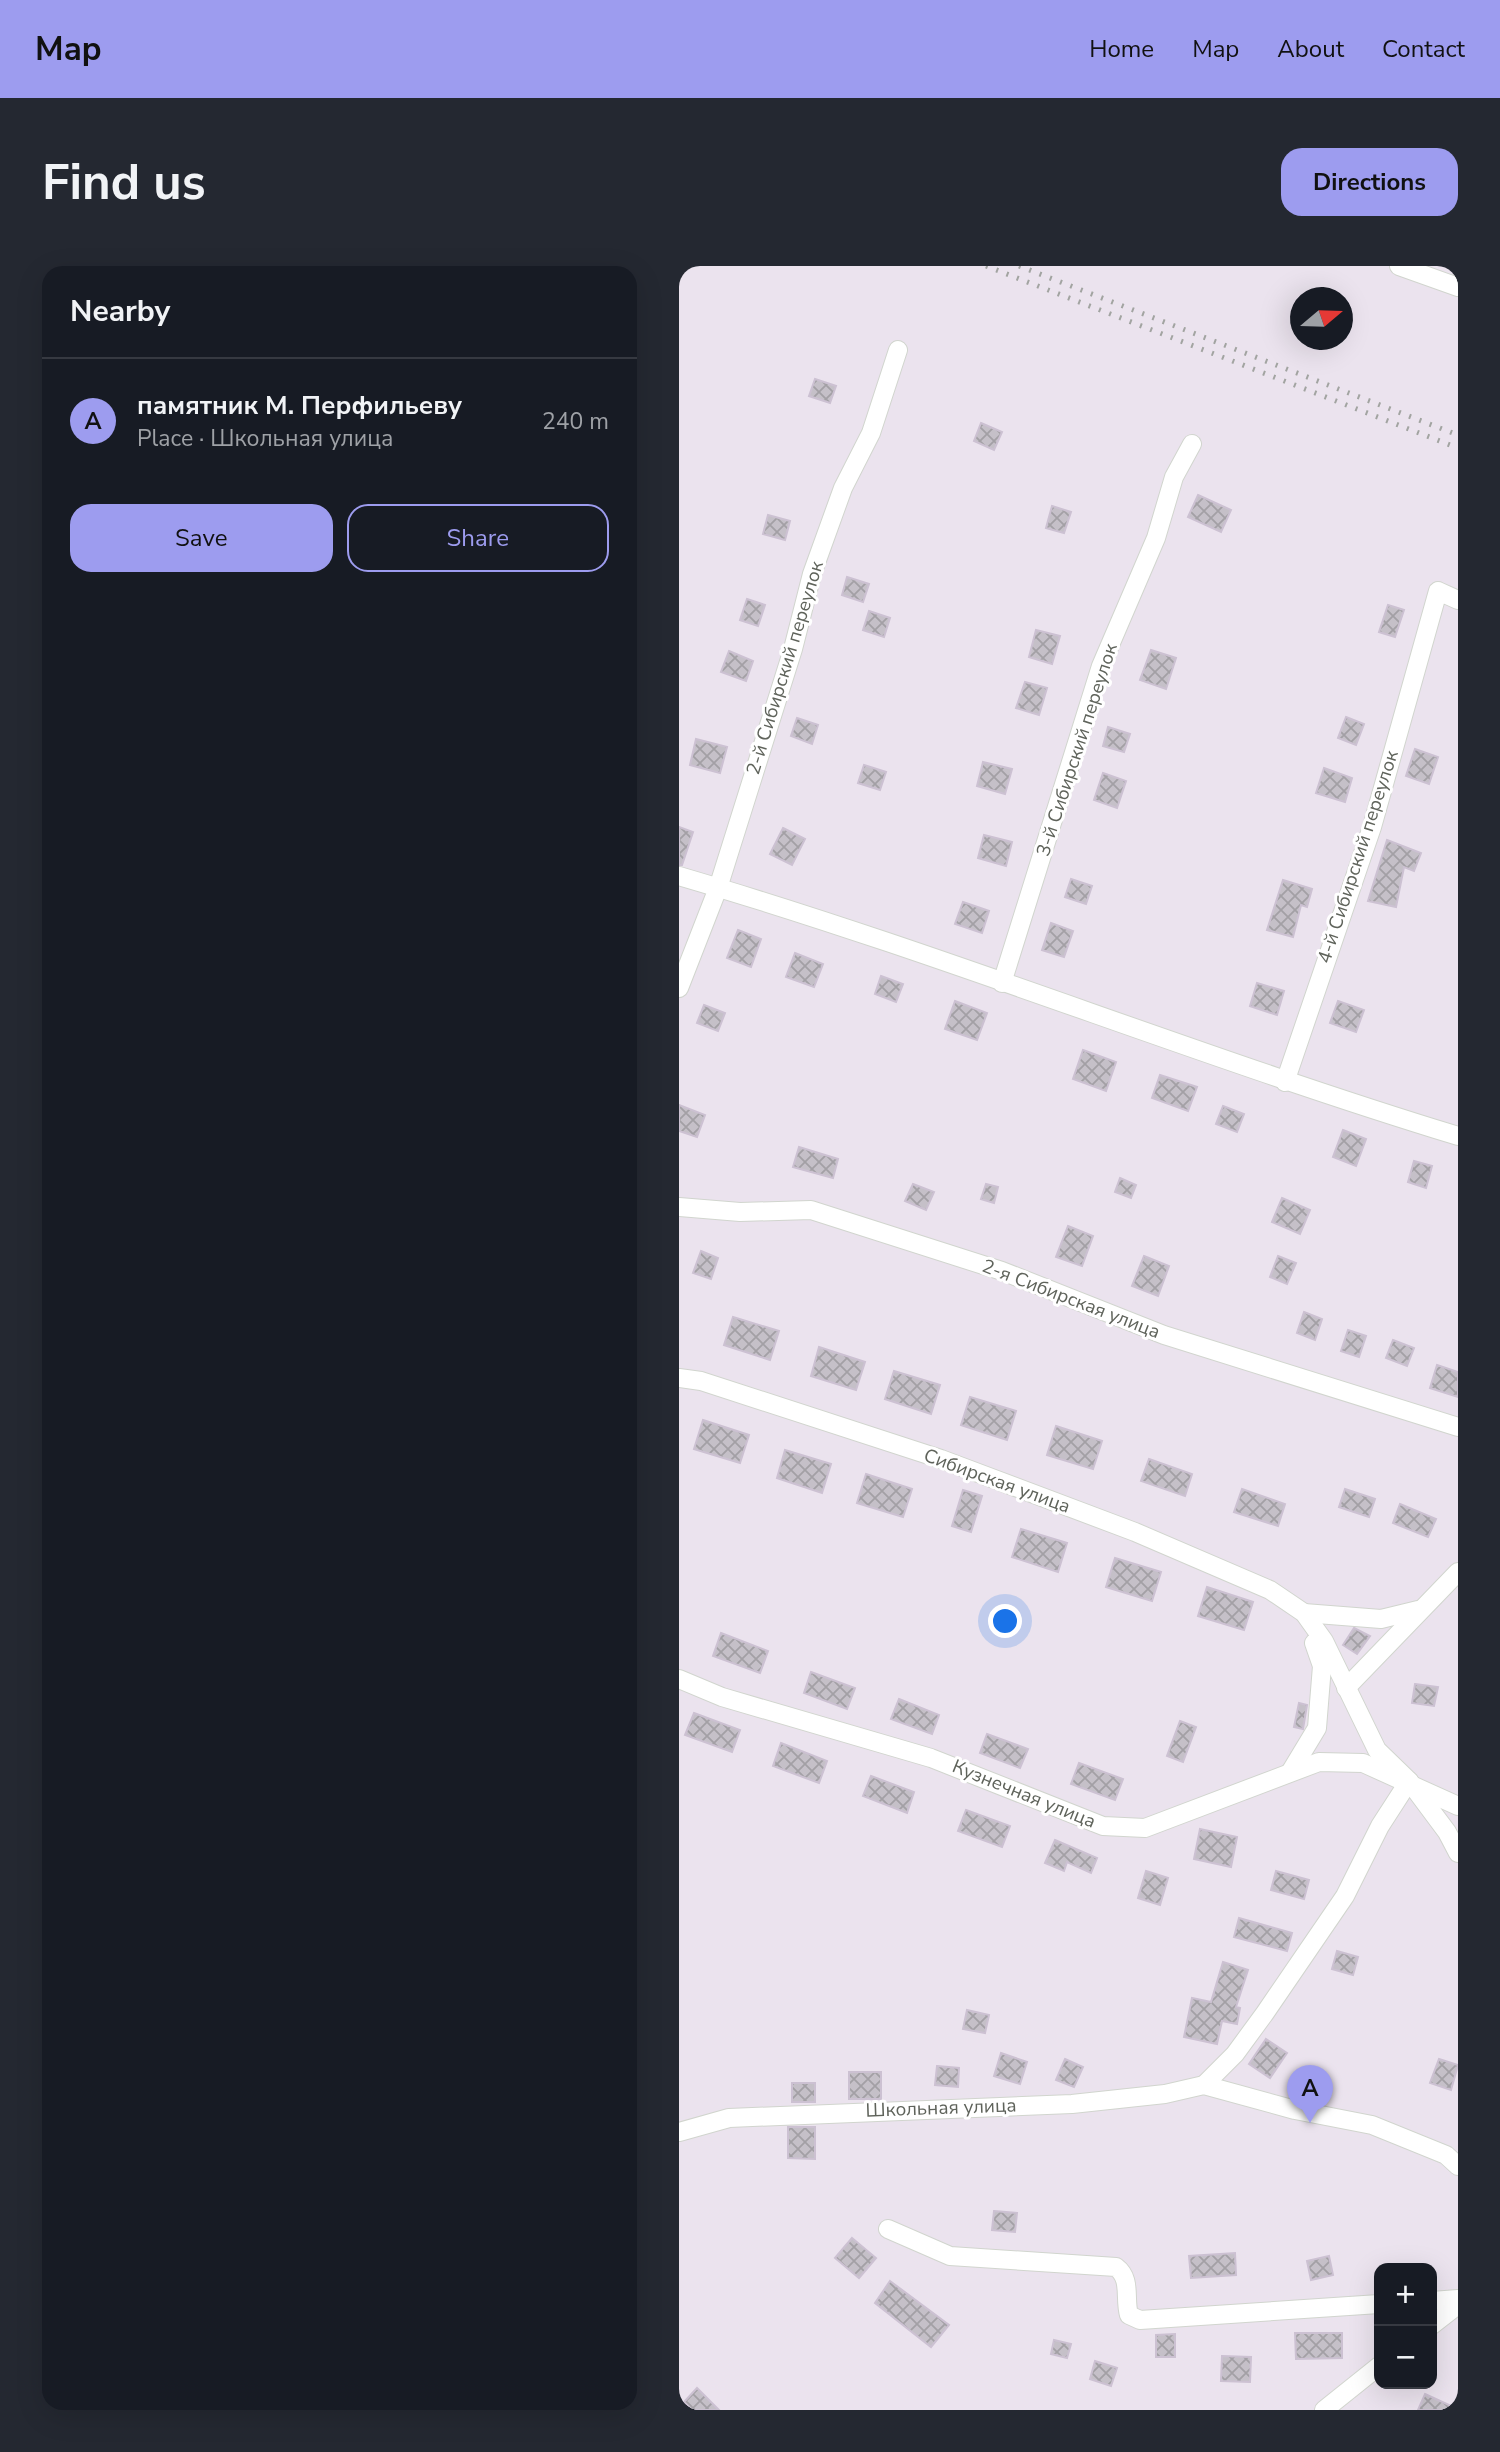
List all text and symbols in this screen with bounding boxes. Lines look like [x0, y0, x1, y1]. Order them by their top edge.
text: Map [35, 27, 102, 72]
text: Home [1089, 33, 1154, 65]
text: Map [1192, 33, 1239, 65]
text: About [1277, 33, 1344, 65]
text: Contact [1382, 33, 1465, 65]
button: Directions [1281, 148, 1458, 216]
text: Find us [42, 149, 206, 216]
north arrow [1290, 287, 1353, 350]
text: Nearby [70, 291, 170, 332]
text: памятник М. Перфильеву [137, 388, 462, 423]
text: A [84, 406, 102, 437]
text: 240 m [542, 406, 609, 437]
text: Place · Школьная улица [137, 423, 393, 454]
button: Save [70, 504, 333, 572]
button: Share [347, 504, 609, 572]
street label: 2-й Сибирский переулок [740, 558, 830, 778]
street label: 3-й Сибирский переулок [1030, 640, 1124, 860]
street label: 4-й Сибирский переулок [1311, 747, 1405, 967]
street label: 2-я Сибирская улица [978, 1253, 1164, 1345]
street label: Сибирская улица [920, 1442, 1074, 1520]
your location [988, 1604, 1022, 1638]
street label: Кузнечная улица [948, 1753, 1100, 1835]
pin: A [1287, 2065, 1333, 2123]
street label: Школьная улица [865, 2092, 1017, 2124]
map controls [1374, 2263, 1437, 2389]
button: + [1374, 2263, 1437, 2326]
button: − [1374, 2326, 1437, 2389]

